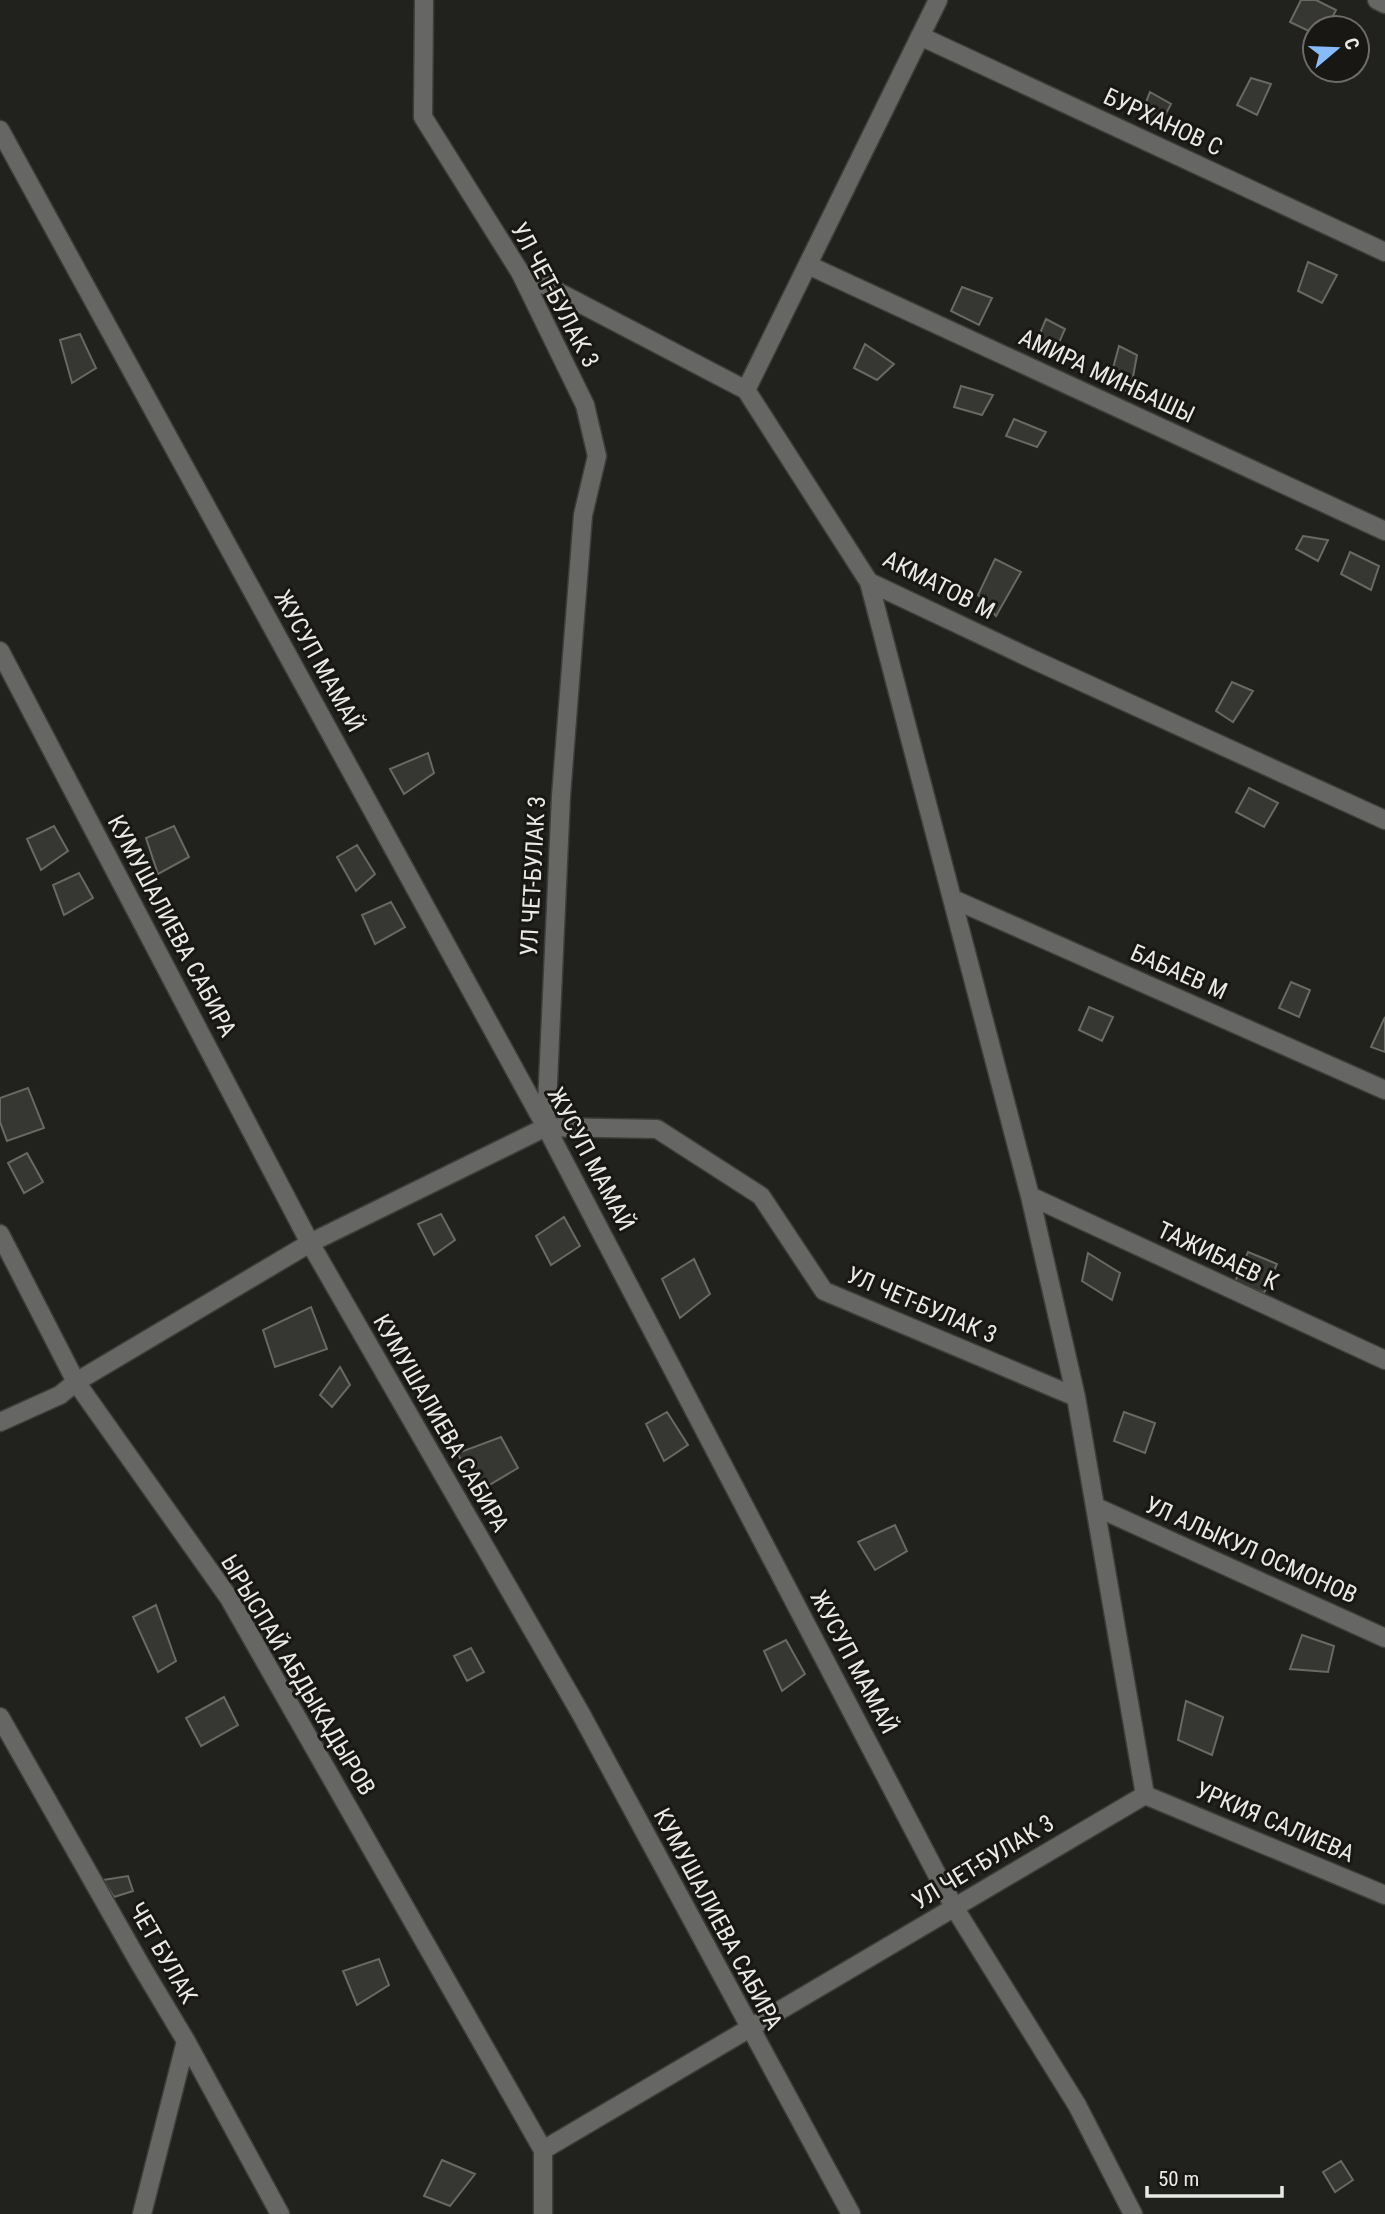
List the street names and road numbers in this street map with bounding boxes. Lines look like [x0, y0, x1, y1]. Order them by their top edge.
street label: БУРХАНОВ С [1099, 82, 1227, 162]
street label: УЛ ЧЕТ-БУЛАК 3 [505, 218, 605, 372]
street label: АМИРА МИНБАШЫ [1015, 323, 1199, 429]
street label: АКМАТОВ М [879, 545, 999, 625]
street label: ЖУСУП МАМАЙ [268, 585, 370, 737]
street label: УЛ ЧЕТ-БУЛАК 3 [515, 795, 551, 957]
street label: КУМУШАЛИЕВА САБИРА [102, 810, 242, 1042]
street label: БАБАЕВ М [1126, 938, 1232, 1006]
street label: ЖУСУП МАМАЙ [541, 1083, 641, 1235]
street label: ТАЖИБАЕВ К [1153, 1216, 1283, 1296]
street label: УЛ ЧЕТ-БУЛАК 3 [843, 1261, 1001, 1349]
street label: КУМУШАЛИЕВА САБИРА [367, 1309, 515, 1537]
street label: УЛ АЛЫКУЛ ОСМОНОВ [1141, 1491, 1361, 1609]
street label: ЫРЫСПАЙ АБДЫКАДЫРОВ [215, 1550, 381, 1800]
street label: ЖУСУП МАМАЙ [804, 1586, 904, 1738]
street label: УРКИЯ САЛИЕВА [1191, 1776, 1359, 1868]
street label: КУМУШАЛИЕВА САБИРА [648, 1803, 788, 2035]
street label: УЛ ЧЕТ-БУЛАК 3 [907, 1809, 1059, 1915]
street label: ЧЕТ БУЛАК [123, 1898, 203, 2009]

